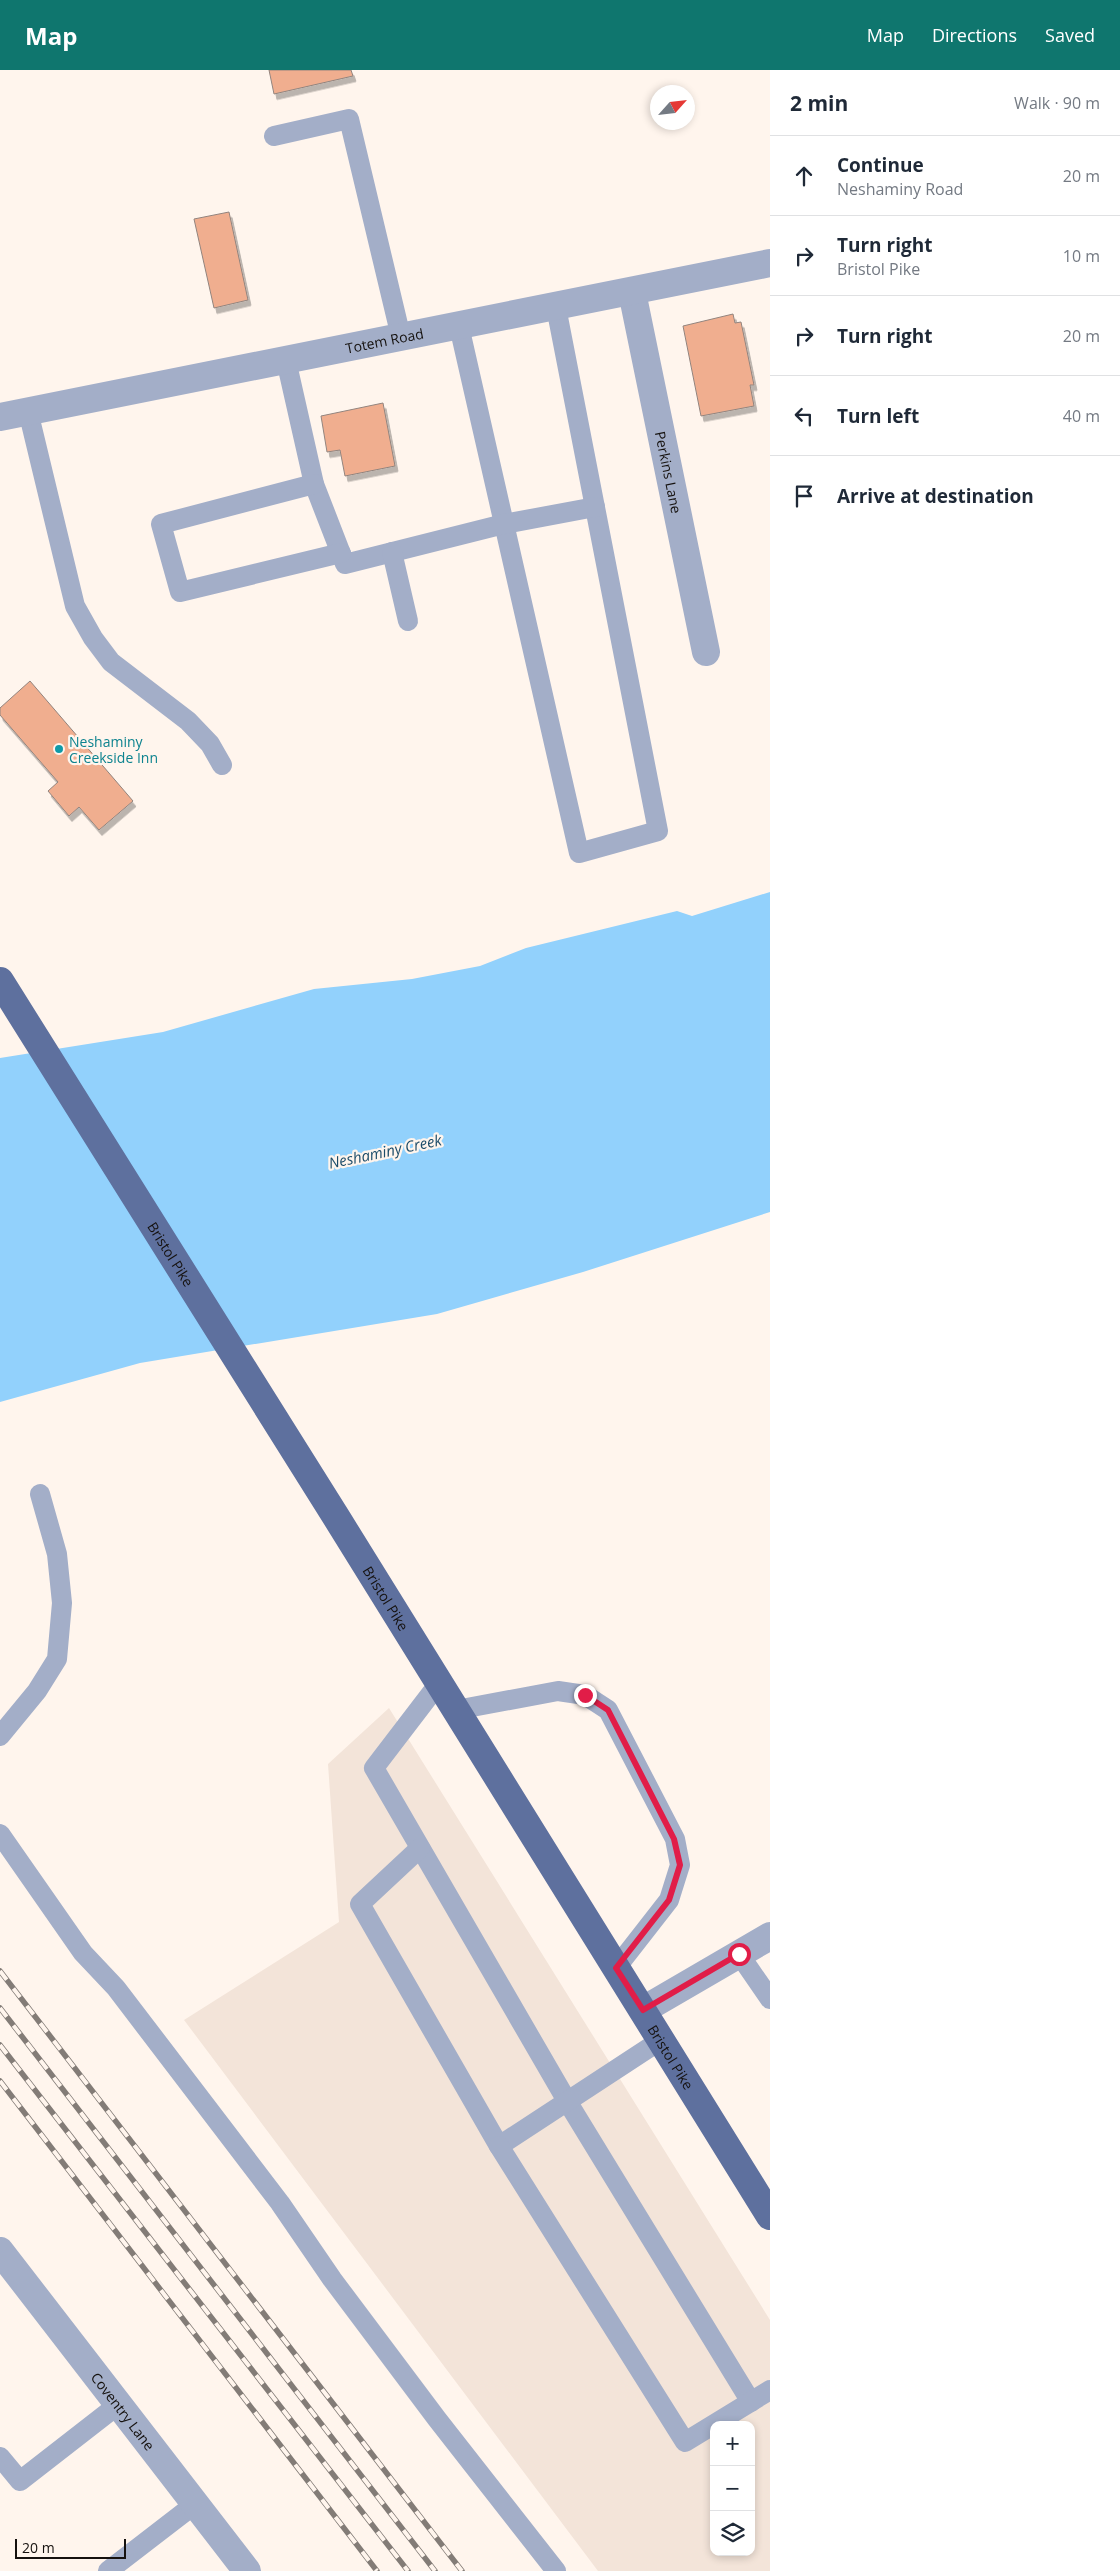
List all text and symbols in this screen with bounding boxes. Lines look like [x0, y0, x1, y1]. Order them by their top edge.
text: Map [25, 19, 77, 52]
text: Map [867, 23, 904, 47]
text: Directions [932, 23, 1017, 47]
text: Saved [1045, 23, 1095, 47]
north arrow [650, 85, 695, 130]
text: 2 min [790, 89, 848, 117]
text: Walk · 90 m [1014, 92, 1100, 114]
text: Continue [837, 152, 924, 178]
icon: ahead [790, 162, 818, 190]
text: 20 m [1063, 165, 1100, 187]
text: Neshaminy Road [837, 178, 963, 200]
text: Turn right [837, 232, 932, 258]
icon: right [790, 242, 818, 270]
text: 10 m [1063, 245, 1100, 267]
text: Bristol Pike [837, 258, 920, 280]
icon: right [790, 322, 818, 350]
street label: Totem Road [344, 323, 425, 357]
text: Turn right [837, 323, 932, 349]
text: 20 m [1063, 325, 1100, 347]
icon: left [790, 402, 818, 430]
text: Turn left [837, 403, 919, 429]
text: 40 m [1063, 405, 1100, 427]
street label: Perkins Lane [651, 429, 687, 515]
icon: arrive [790, 482, 818, 510]
text: Arrive at destination [837, 483, 1034, 509]
place label: Neshaminy Creekside Inn [69, 732, 158, 767]
marker: Neshaminy Creekside Inn [53, 743, 65, 755]
water label: Neshaminy Creek [327, 1129, 444, 1173]
street label: Bristol Pike [144, 1218, 199, 1290]
street label: Bristol Pike [359, 1562, 414, 1634]
route end [574, 1684, 597, 1707]
route start [728, 1943, 751, 1966]
street label: Bristol Pike [644, 2021, 699, 2093]
street label: Coventry Lane [87, 2368, 160, 2454]
map controls [710, 2421, 755, 2556]
button: + [710, 2421, 755, 2466]
button: − [710, 2466, 755, 2511]
button: layers [710, 2511, 755, 2556]
scale bar [15, 2536, 126, 2559]
text: 20 m [22, 2538, 55, 2557]

